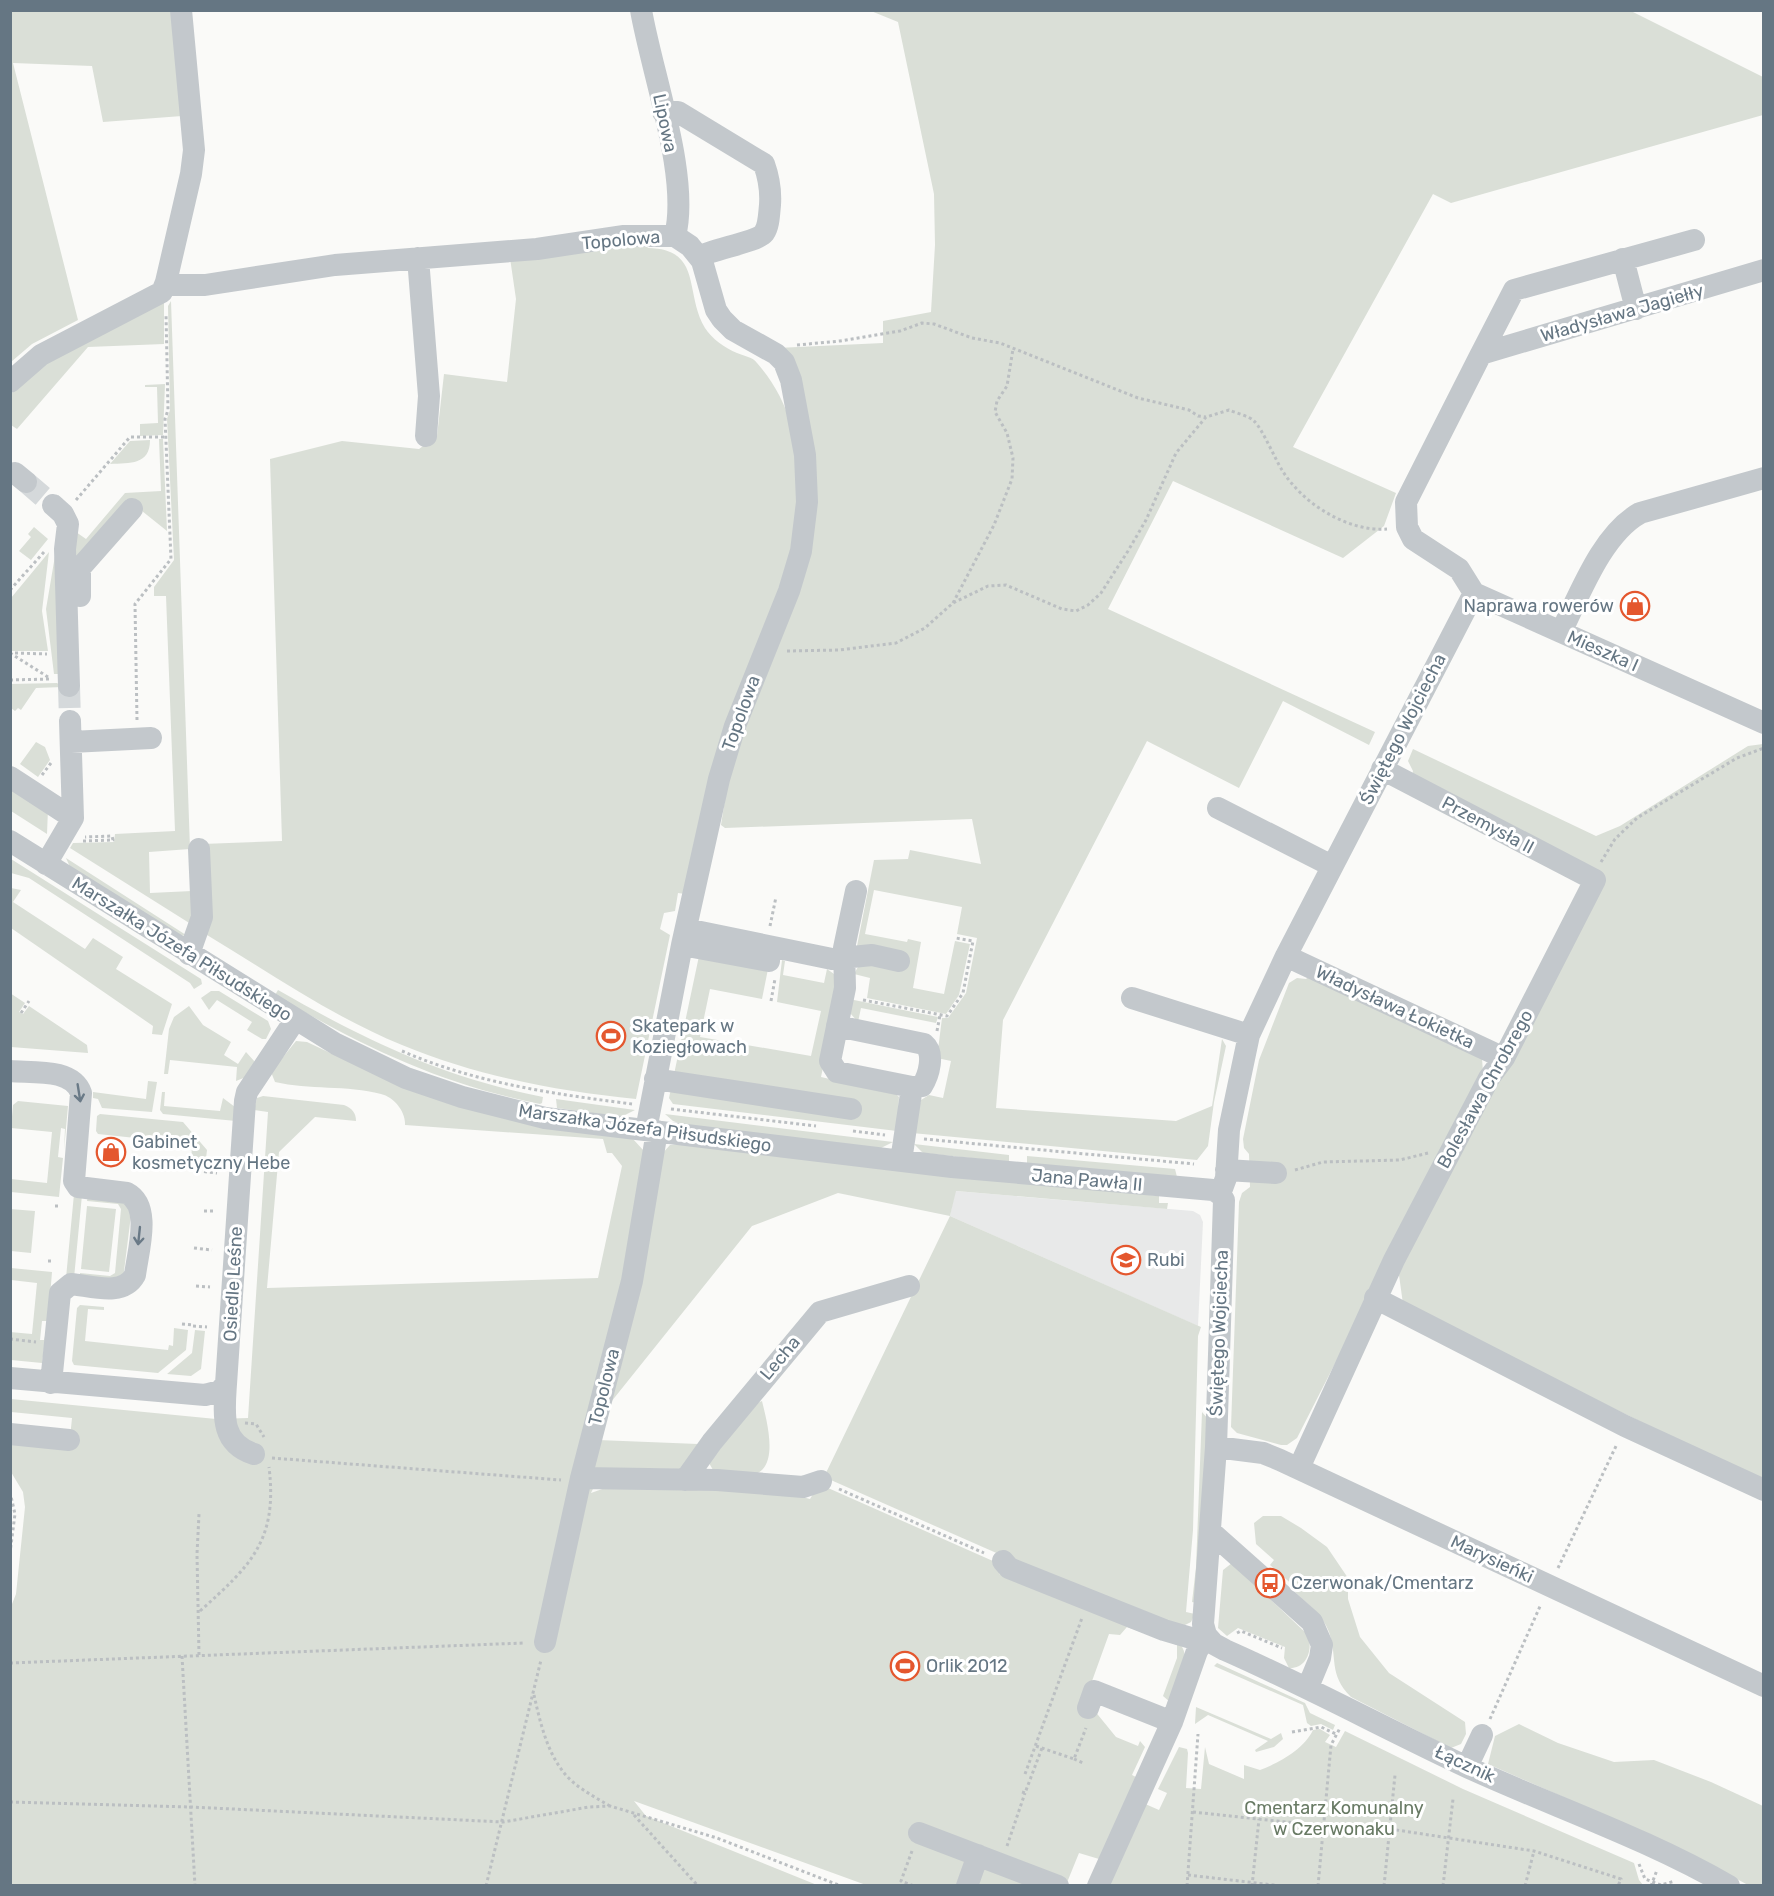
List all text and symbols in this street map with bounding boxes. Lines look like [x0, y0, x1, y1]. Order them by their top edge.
street label: Lipowa [648, 92, 682, 154]
street label: Topolowa [581, 226, 661, 254]
street label: Władysława Jagiełły [1538, 279, 1706, 347]
shop icon: Naprawa rowerów [1619, 590, 1651, 622]
place label: Naprawa rowerów [1464, 595, 1614, 617]
street label: Mieszka I [1564, 626, 1642, 676]
street label: Świętego Wojciecha [1355, 650, 1451, 808]
street label: Topolowa [717, 672, 765, 754]
street label: Przemysła II [1438, 792, 1538, 858]
street label: Marszałka Józefa Piłsudskiego [68, 872, 296, 1026]
street label: Władysława Łokietka [1312, 961, 1478, 1053]
street label: Bolesława Chrobrego [1432, 1006, 1538, 1172]
place label: Skatepark w Koziegłowach [632, 1015, 747, 1058]
sports icon: Skatepark w Koziegłowach [595, 1020, 627, 1052]
one-way arrow [73, 1083, 84, 1102]
street label: Marszałka Józefa Piłsudskiego [517, 1099, 773, 1157]
place label: Gabinet kosmetyczny Hebe [132, 1131, 290, 1174]
shop icon: Gabinet kosmetyczny Hebe [95, 1136, 127, 1168]
street label: Jana Pawła II [1031, 1164, 1143, 1196]
one-way arrow [133, 1226, 144, 1246]
street label: Osiedle Leśne [219, 1226, 247, 1342]
school or university icon: Rubi [1110, 1244, 1142, 1276]
place label: Rubi [1147, 1249, 1185, 1271]
street label: Świętego Wojciecha [1205, 1249, 1233, 1417]
street label: Lecha [755, 1331, 805, 1385]
street label: Topolowa [584, 1346, 624, 1428]
street label: Marysieńki [1447, 1530, 1537, 1588]
bus stop icon: Czerwonak/Cmentarz [1254, 1567, 1286, 1599]
place label: Czerwonak/Cmentarz [1291, 1572, 1474, 1594]
sports icon: Orlik 2012 [889, 1650, 921, 1682]
place label: Orlik 2012 [926, 1655, 1008, 1677]
street label: Łącznik [1431, 1741, 1499, 1788]
park label: Cmentarz Komunalny w Czerwonaku [1244, 1797, 1424, 1840]

